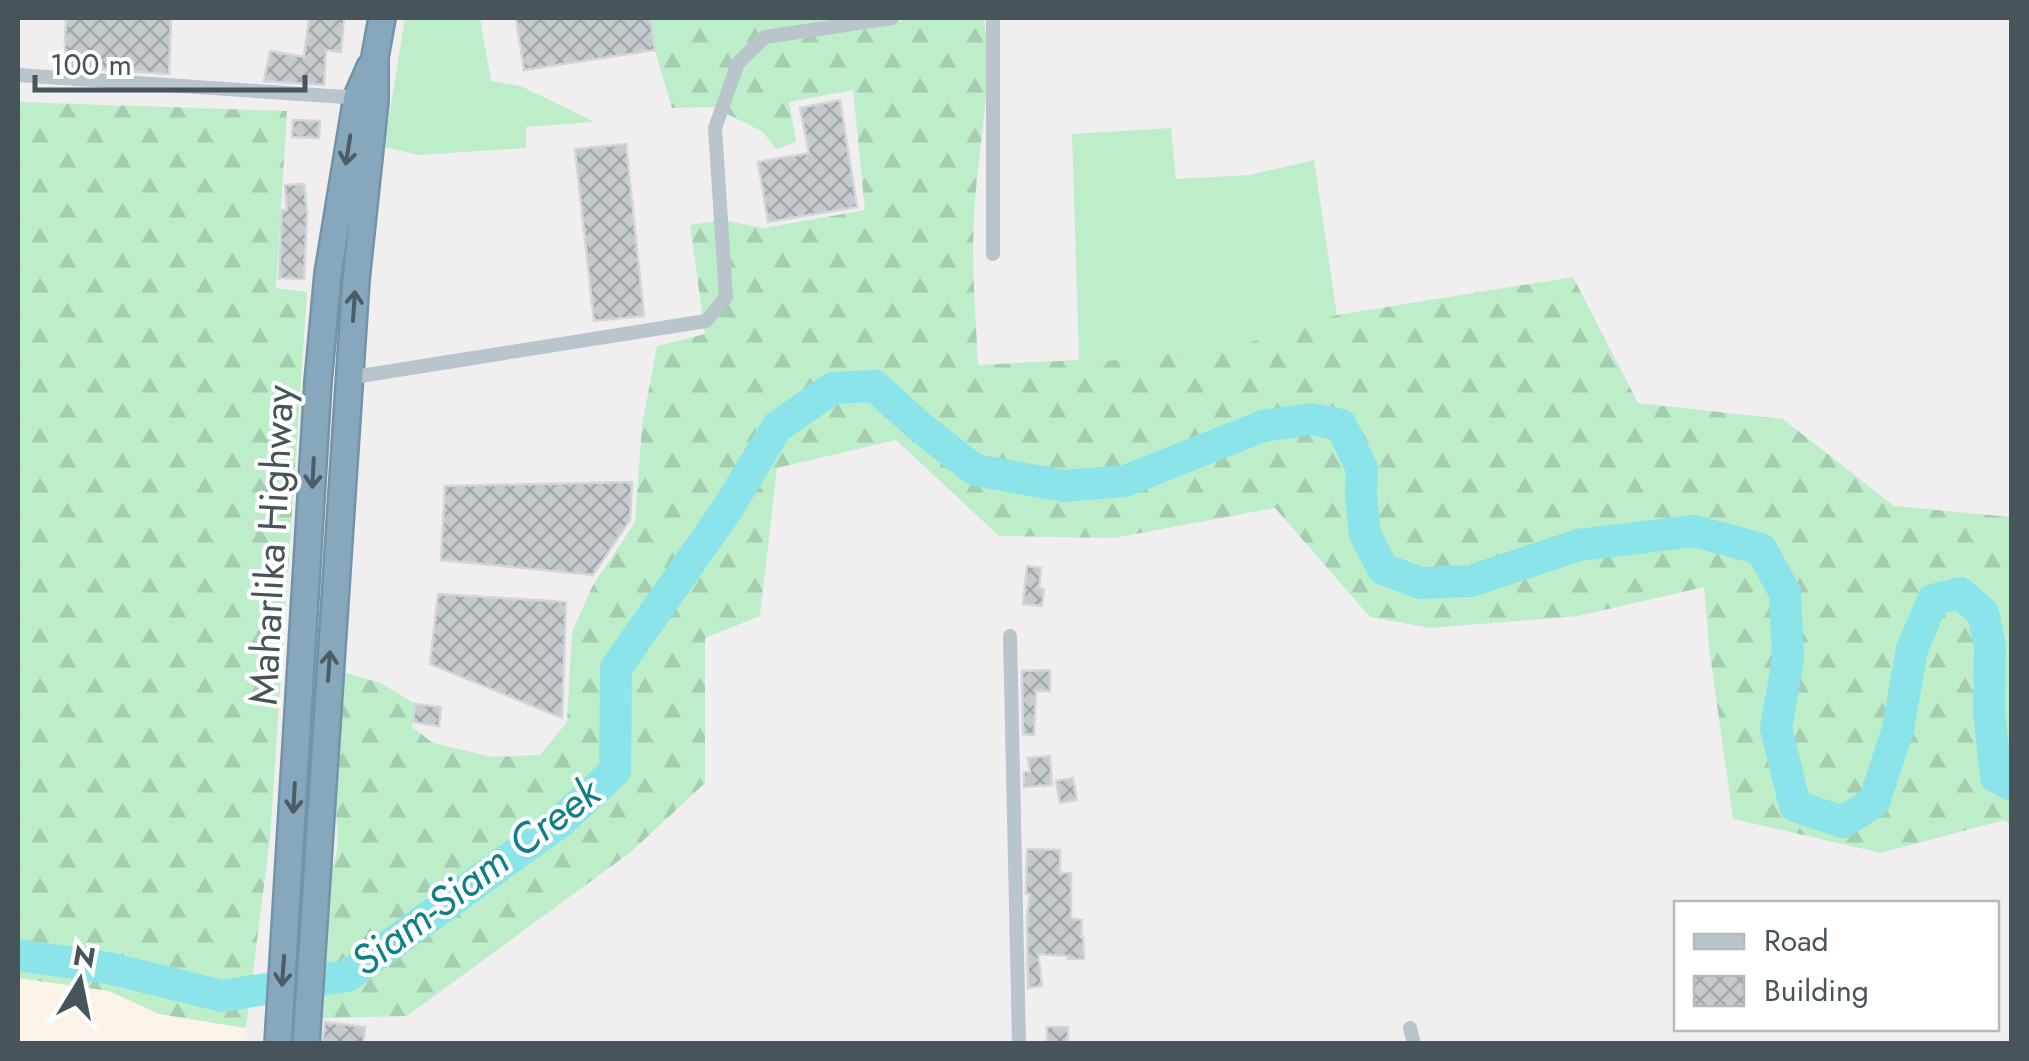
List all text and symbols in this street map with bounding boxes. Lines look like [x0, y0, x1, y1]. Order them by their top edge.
scale bar [35, 30, 305, 92]
text: 100 m [50, 43, 132, 86]
one-way arrow [338, 134, 357, 166]
one-way arrow [344, 291, 363, 323]
street label: Maharlika Highway [234, 383, 308, 707]
one-way arrow [303, 457, 322, 489]
one-way arrow [320, 650, 339, 682]
water label: Siam-Siam Creek [338, 761, 614, 991]
one-way arrow [284, 781, 303, 813]
legend [1674, 901, 1999, 1031]
text: Road [1764, 919, 1829, 962]
north arrow [30, 931, 130, 1031]
text: N [70, 935, 99, 979]
one-way arrow [273, 954, 292, 987]
text: Building [1764, 969, 1869, 1012]

